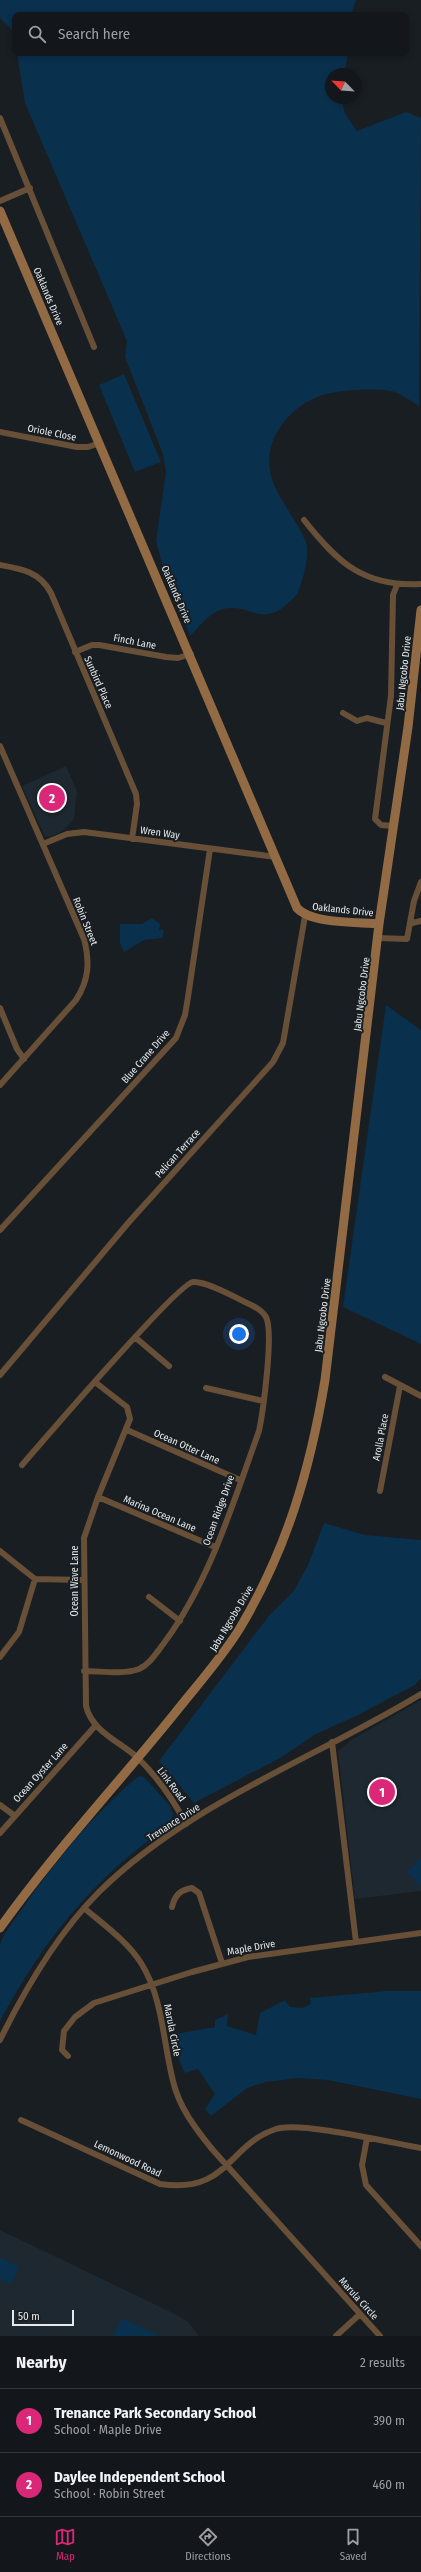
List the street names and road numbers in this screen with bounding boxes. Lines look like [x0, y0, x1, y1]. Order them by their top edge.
street label: Oaklands Drive [31, 266, 66, 327]
street label: Oriole Close [26, 422, 77, 444]
street label: Oaklands Drive [159, 564, 194, 625]
street label: Finch Lane [112, 632, 157, 652]
street label: Jabu Ngcobo Drive [394, 635, 414, 711]
street label: Sunbird Place [81, 654, 115, 710]
street label: Wren Way [139, 824, 181, 842]
street label: Robin Street [70, 896, 100, 948]
street label: Oaklands Drive [312, 901, 374, 919]
street label: Jabu Ngcobo Drive [351, 956, 373, 1032]
street label: Blue Crane Drive [119, 1027, 172, 1086]
street label: Pelican Terrace [153, 1127, 203, 1180]
street label: Jabu Ngcobo Drive [312, 1277, 334, 1353]
street label: Arolla Place [371, 1413, 391, 1462]
street label: Ocean Otter Lane [152, 1427, 221, 1467]
street label: Ocean Ridge Drive [201, 1473, 237, 1547]
street label: Marina Ocean Lane [121, 1493, 198, 1535]
street label: Ocean Wave Lane [69, 1546, 81, 1616]
street label: Jabu Ngcobo Drive [208, 1583, 256, 1654]
street label: Ocean Oyster Lane [11, 1740, 71, 1805]
street label: Link Road [154, 1765, 188, 1804]
street label: Trenance Drive [145, 1801, 202, 1844]
street label: Maple Drive [226, 1938, 276, 1958]
street label: Marula Circle [161, 2003, 183, 2057]
street label: Lemonwood Road [92, 2138, 163, 2180]
street label: Marula Circle [336, 2275, 381, 2322]

